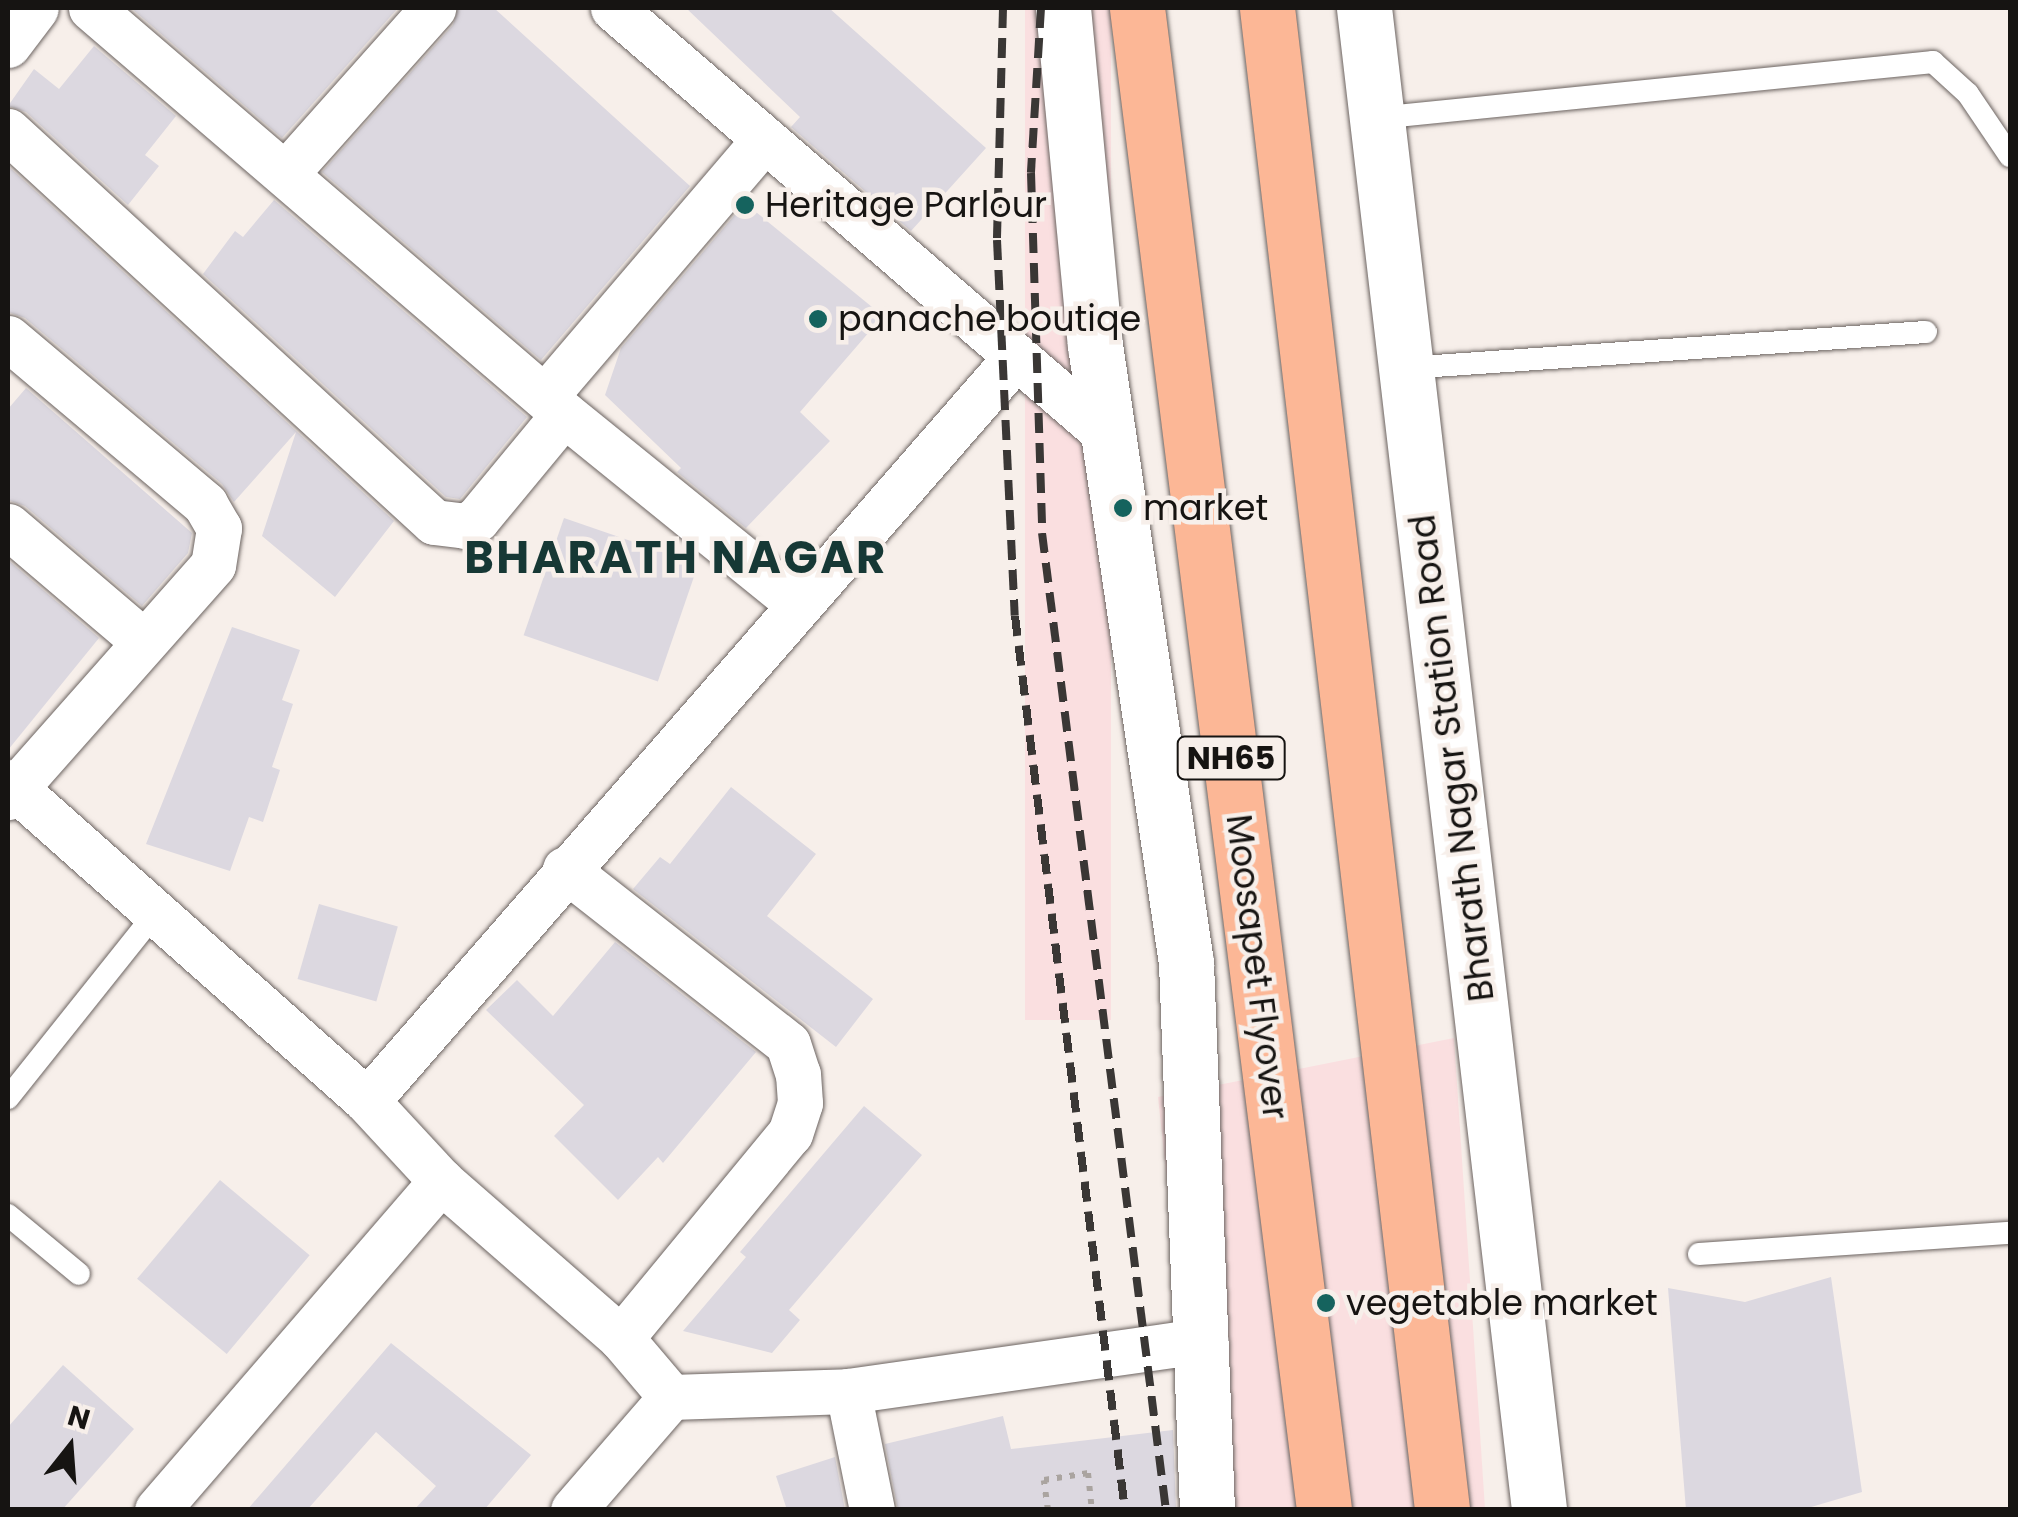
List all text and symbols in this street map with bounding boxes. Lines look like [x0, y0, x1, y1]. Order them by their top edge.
place label: Heritage Parlour [765, 184, 1047, 226]
marker: Heritage Parlour [734, 194, 756, 216]
place label: panache boutiqe [838, 298, 1141, 340]
marker: panache boutiqe [807, 308, 829, 330]
place label: market [1143, 487, 1268, 529]
marker: market [1112, 497, 1134, 519]
street label: Bharath Nagar Station Road [1401, 512, 1503, 1004]
district label: BHARATH NAGAR [464, 531, 888, 585]
road number: NH65 [1176, 731, 1286, 785]
street label: Moosapet Flyover [1217, 812, 1297, 1122]
place label: vegetable market [1346, 1282, 1658, 1324]
marker: vegetable market [1315, 1292, 1337, 1314]
text: N [63, 1396, 95, 1440]
north arrow [20, 1397, 120, 1497]

